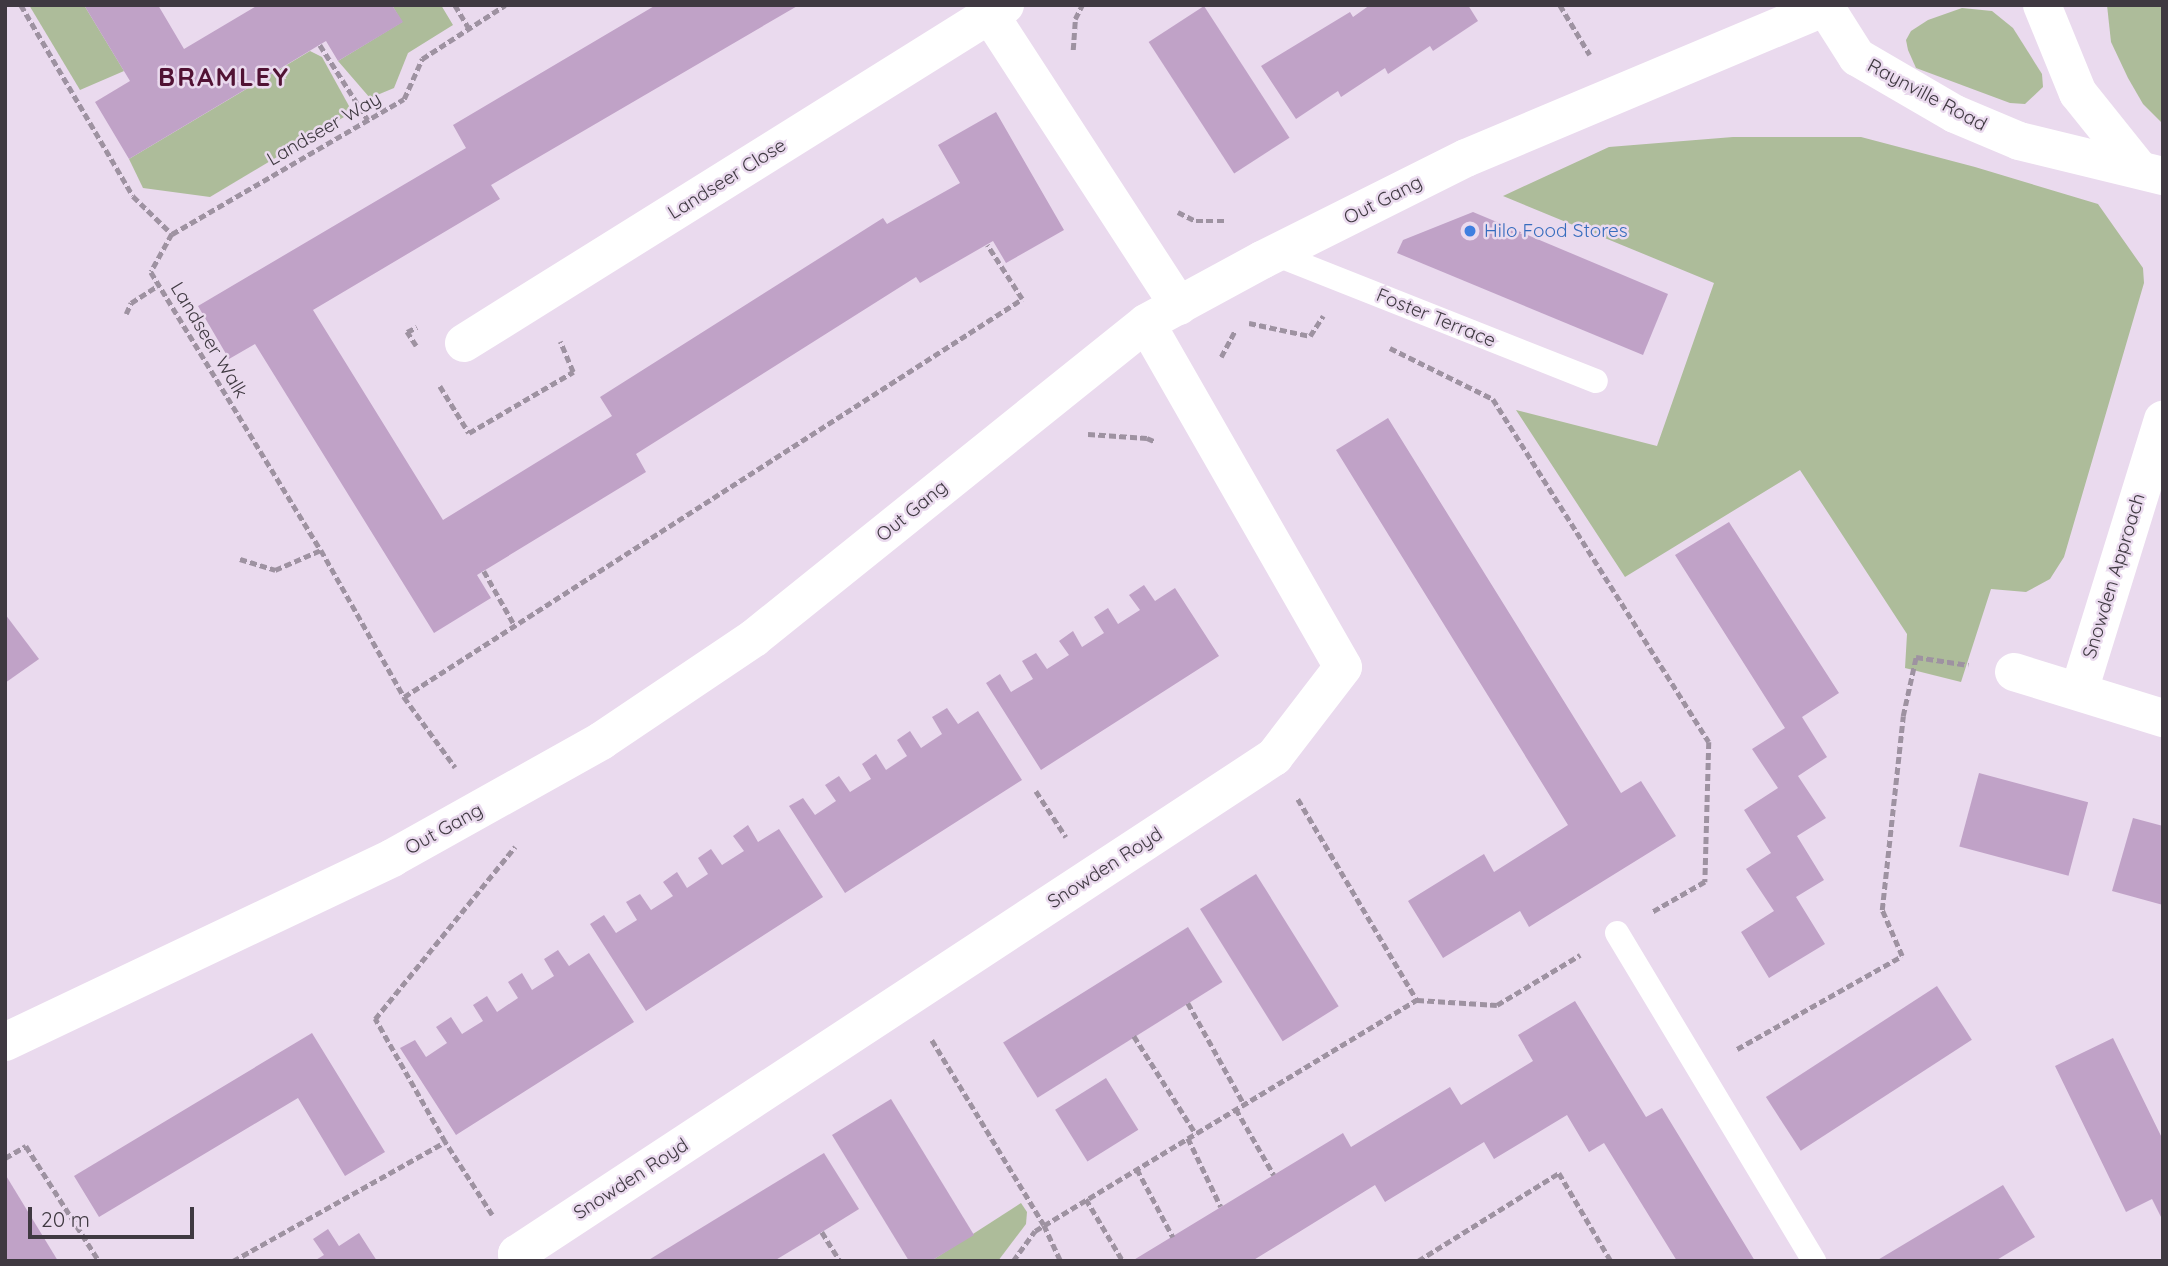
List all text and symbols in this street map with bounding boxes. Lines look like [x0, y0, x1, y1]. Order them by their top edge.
street label: Raynville Road [1863, 54, 1991, 136]
district label: BRAMLEY [159, 61, 289, 93]
street label: Landseer Way [263, 87, 385, 171]
street label: Landseer Close [664, 134, 790, 224]
street label: Out Gang [1340, 171, 1426, 229]
place label: Hilo Food Stores [1484, 220, 1628, 242]
marker: Hilo Food Stores [1462, 223, 1478, 239]
street label: Landseer Walk [165, 278, 253, 402]
street label: Foster Terrace [1373, 284, 1499, 352]
street label: Out Gang [872, 475, 952, 547]
street label: Snowden Approach [2078, 491, 2150, 661]
street label: Out Gang [401, 798, 487, 860]
street label: Snowden Royd [1043, 822, 1167, 914]
street label: Snowden Royd [569, 1133, 693, 1225]
scale bar [32, 1192, 198, 1236]
text: 20 m [41, 1206, 90, 1232]

